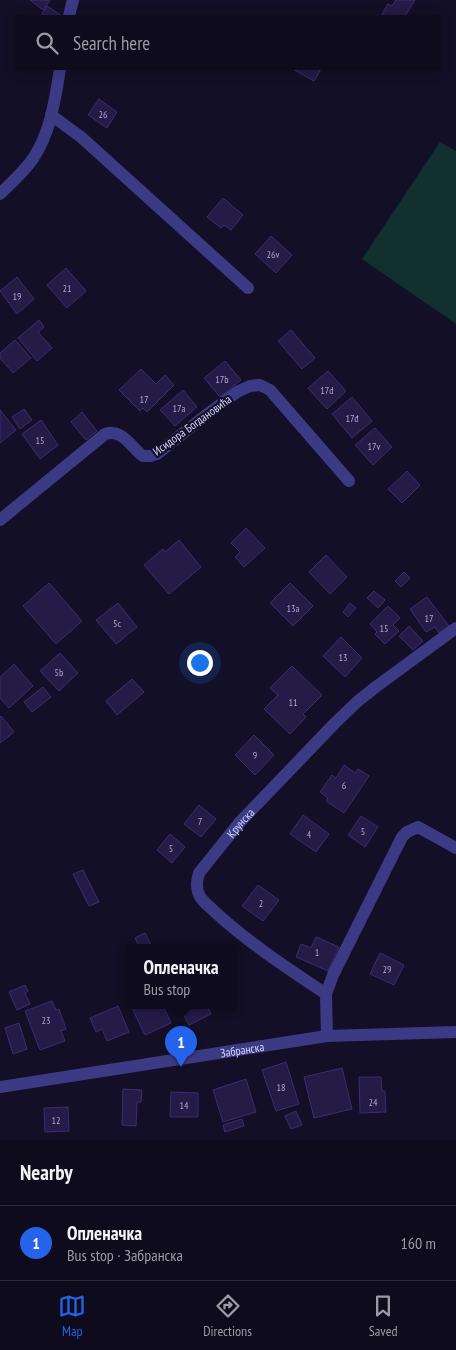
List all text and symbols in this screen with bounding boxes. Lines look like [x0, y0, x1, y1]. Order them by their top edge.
search box [15, 15, 441, 70]
icon: search [33, 29, 61, 57]
text: Search here [73, 31, 150, 55]
house number: 26 [99, 108, 108, 121]
house number: 26v [267, 248, 280, 261]
house number: 21 [63, 282, 72, 295]
house number: 19 [13, 290, 22, 303]
house number: 17b [215, 373, 229, 386]
house number: 17d [320, 384, 334, 397]
street label: Исидора Богдановића [150, 391, 234, 459]
house number: 17 [140, 393, 149, 406]
house number: 17a [173, 402, 185, 415]
house number: 17đ [345, 412, 359, 425]
house number: 15 [36, 434, 45, 447]
house number: 17v [368, 440, 381, 453]
house number: 13a [287, 602, 300, 615]
house number: 17 [425, 612, 434, 625]
house number: 5c [113, 617, 121, 630]
house number: 15 [380, 622, 389, 635]
your location [187, 650, 213, 676]
house number: 13 [339, 651, 348, 664]
house number: 5b [55, 666, 63, 679]
house number: 11 [289, 696, 298, 709]
house number: 9 [253, 749, 257, 762]
house number: 6 [342, 779, 347, 792]
street label: Крунска [223, 805, 257, 841]
house number: 7 [198, 815, 202, 828]
house number: 5 [361, 825, 365, 838]
house number: 4 [307, 828, 312, 841]
house number: 5 [169, 842, 173, 855]
house number: 2 [259, 897, 263, 910]
popup [126, 944, 236, 1009]
house number: 1 [315, 946, 319, 959]
text: Опленачка [143, 955, 219, 979]
house number: 29 [383, 963, 392, 976]
text: Bus stop [143, 979, 190, 999]
house number: 23 [42, 1014, 51, 1027]
pin: 1 [165, 1026, 197, 1067]
street label: Забранска [219, 1038, 265, 1060]
house number: 18 [277, 1081, 286, 1094]
house number: 24 [369, 1096, 378, 1109]
house number: 14 [180, 1099, 189, 1112]
house number: 12 [52, 1114, 61, 1127]
text: Nearby [20, 1159, 73, 1186]
text: Опленачка [67, 1221, 142, 1245]
text: 1 [32, 1233, 40, 1253]
text: 160 m [401, 1233, 436, 1253]
text: Bus stop · Забранска [67, 1245, 183, 1265]
tab: Map [58, 1292, 86, 1340]
tab: Directions [203, 1292, 252, 1340]
tab: Saved [369, 1292, 398, 1340]

